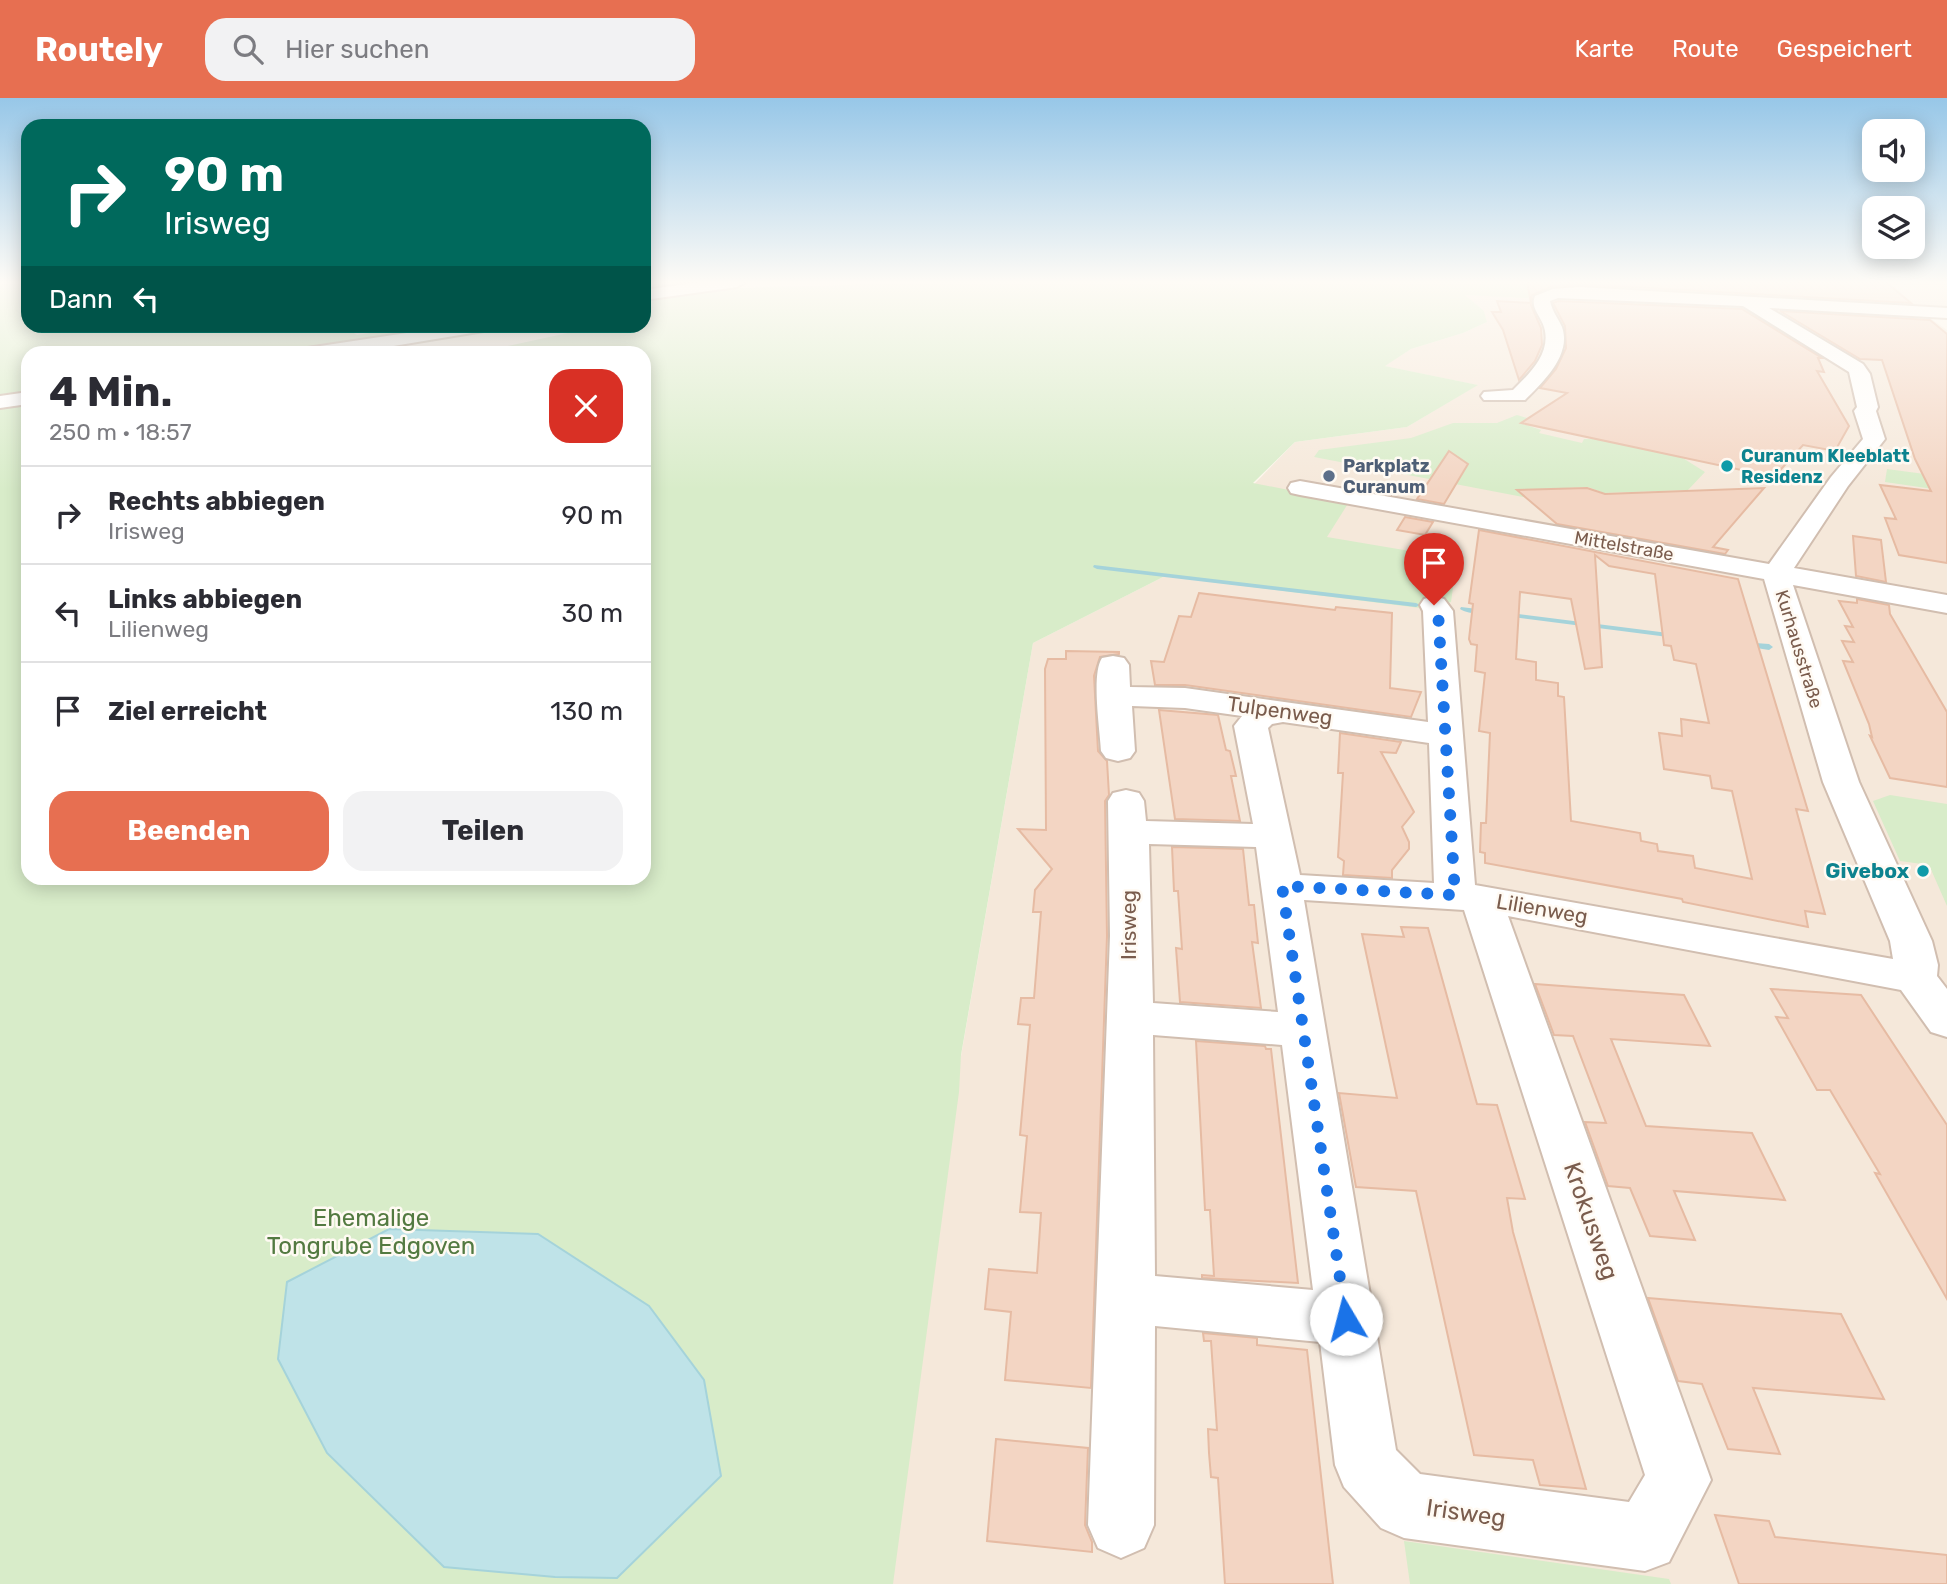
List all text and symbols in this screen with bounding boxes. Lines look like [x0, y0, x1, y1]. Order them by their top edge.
search box [205, 18, 695, 81]
text: Routely [35, 30, 163, 69]
icon: search [229, 30, 267, 68]
text: Hier suchen [285, 34, 430, 65]
text: Karte [1575, 35, 1634, 63]
text: Route [1672, 35, 1739, 63]
text: Gespeichert [1777, 35, 1912, 63]
map controls [1862, 119, 1925, 259]
button: sound [1862, 119, 1925, 182]
text: 90 m [164, 145, 284, 203]
icon: right [49, 147, 140, 238]
button: layers [1862, 196, 1925, 259]
text: Irisweg [164, 204, 271, 242]
icon: left [127, 280, 165, 318]
text: Dann [49, 284, 113, 315]
text: 4 Min. [49, 367, 172, 417]
button: close [549, 369, 623, 443]
text: 250 m · 18:57 [49, 418, 192, 446]
place label: Curanum Kleeblatt Residenz [1741, 445, 1910, 488]
place label: Parkplatz Curanum [1343, 455, 1430, 498]
marker: Curanum Kleeblatt Residenz [1719, 458, 1735, 474]
marker: Parkplatz Curanum [1321, 468, 1337, 484]
text: Rechts abbiegen [108, 486, 325, 517]
icon: right [49, 496, 87, 534]
text: 90 m [562, 500, 623, 531]
text: Irisweg [108, 517, 185, 545]
street label: Mittelstraße [1573, 526, 1675, 566]
pin [1404, 533, 1464, 605]
icon: arrive [1415, 544, 1453, 582]
text: Links abbiegen [108, 584, 302, 615]
street label: Kurhausstraße [1771, 587, 1827, 711]
icon: left [49, 594, 87, 632]
text: 30 m [561, 598, 623, 629]
text: Lilienweg [108, 615, 209, 643]
street label: Tulpenweg [1226, 691, 1334, 730]
icon: arrive [49, 692, 87, 730]
text: Ziel erreicht [108, 696, 267, 727]
text: 130 m [550, 696, 623, 727]
button: Beenden [49, 791, 329, 871]
button: Teilen [343, 791, 623, 871]
place label: Givebox [1825, 858, 1910, 883]
marker: Givebox [1915, 863, 1931, 879]
street label: Lilienweg [1494, 888, 1590, 929]
street label: Irisweg [1116, 890, 1141, 960]
street label: Krokusweg [1558, 1159, 1624, 1283]
park label: Ehemalige Tongrube Edgoven [267, 1204, 475, 1260]
position arrow [1309, 1282, 1383, 1356]
street label: Irisweg [1424, 1494, 1508, 1532]

